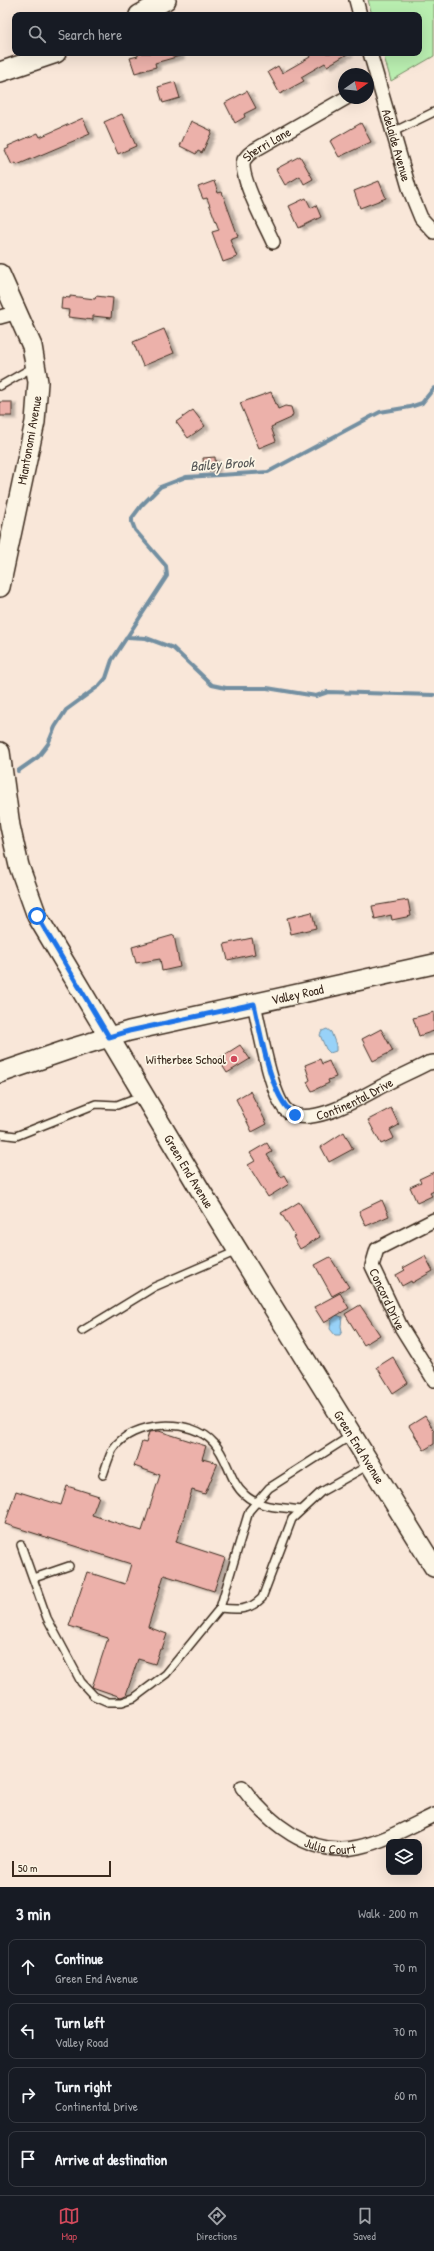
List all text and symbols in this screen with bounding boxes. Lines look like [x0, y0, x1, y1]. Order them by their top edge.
search box [12, 12, 422, 56]
icon: search [26, 23, 48, 45]
text: Search here [58, 24, 122, 45]
north arrow [338, 68, 374, 104]
street label: Adelaide Avenue [378, 107, 416, 183]
street label: Sherri Lane [238, 122, 294, 165]
street label: Miantonomi Avenue [12, 394, 46, 486]
water label: Bailey Brook [190, 452, 256, 476]
route start [28, 907, 46, 925]
street label: Valley Road [269, 980, 325, 1009]
place label: Witherbee School [146, 1050, 227, 1068]
marker: Witherbee School [229, 1054, 239, 1064]
street label: Continental Drive [314, 1073, 396, 1124]
route end [286, 1106, 304, 1124]
street label: Green End Avenue [160, 1131, 218, 1212]
street label: Concord Drive [365, 1265, 410, 1333]
street label: Green End Avenue [330, 1407, 389, 1487]
street label: Julia Court [302, 1833, 358, 1858]
map controls [386, 1839, 422, 1875]
button: layers [386, 1839, 422, 1875]
scale bar [12, 1859, 111, 1878]
text: 50 m [18, 1861, 38, 1875]
text: 3 min [16, 1902, 51, 1925]
text: Walk · 200 m [358, 1904, 418, 1922]
text: Continue [55, 1948, 103, 1969]
icon: ahead [17, 1956, 39, 1978]
text: 70 m [393, 1958, 417, 1976]
text: Green End Avenue [55, 1969, 138, 1987]
text: Turn left [55, 2012, 105, 2033]
icon: left [17, 2020, 39, 2042]
text: 70 m [393, 2022, 417, 2040]
text: Valley Road [55, 2033, 108, 2051]
text: Turn right [55, 2076, 111, 2097]
icon: right [17, 2084, 39, 2106]
text: 60 m [394, 2086, 417, 2104]
text: Continental Drive [55, 2097, 138, 2115]
icon: arrive [17, 2148, 39, 2170]
text: Arrive at destination [55, 2149, 167, 2170]
tab: Map [58, 2205, 80, 2243]
tab: Directions [197, 2205, 237, 2243]
tab: Saved [353, 2205, 376, 2243]

